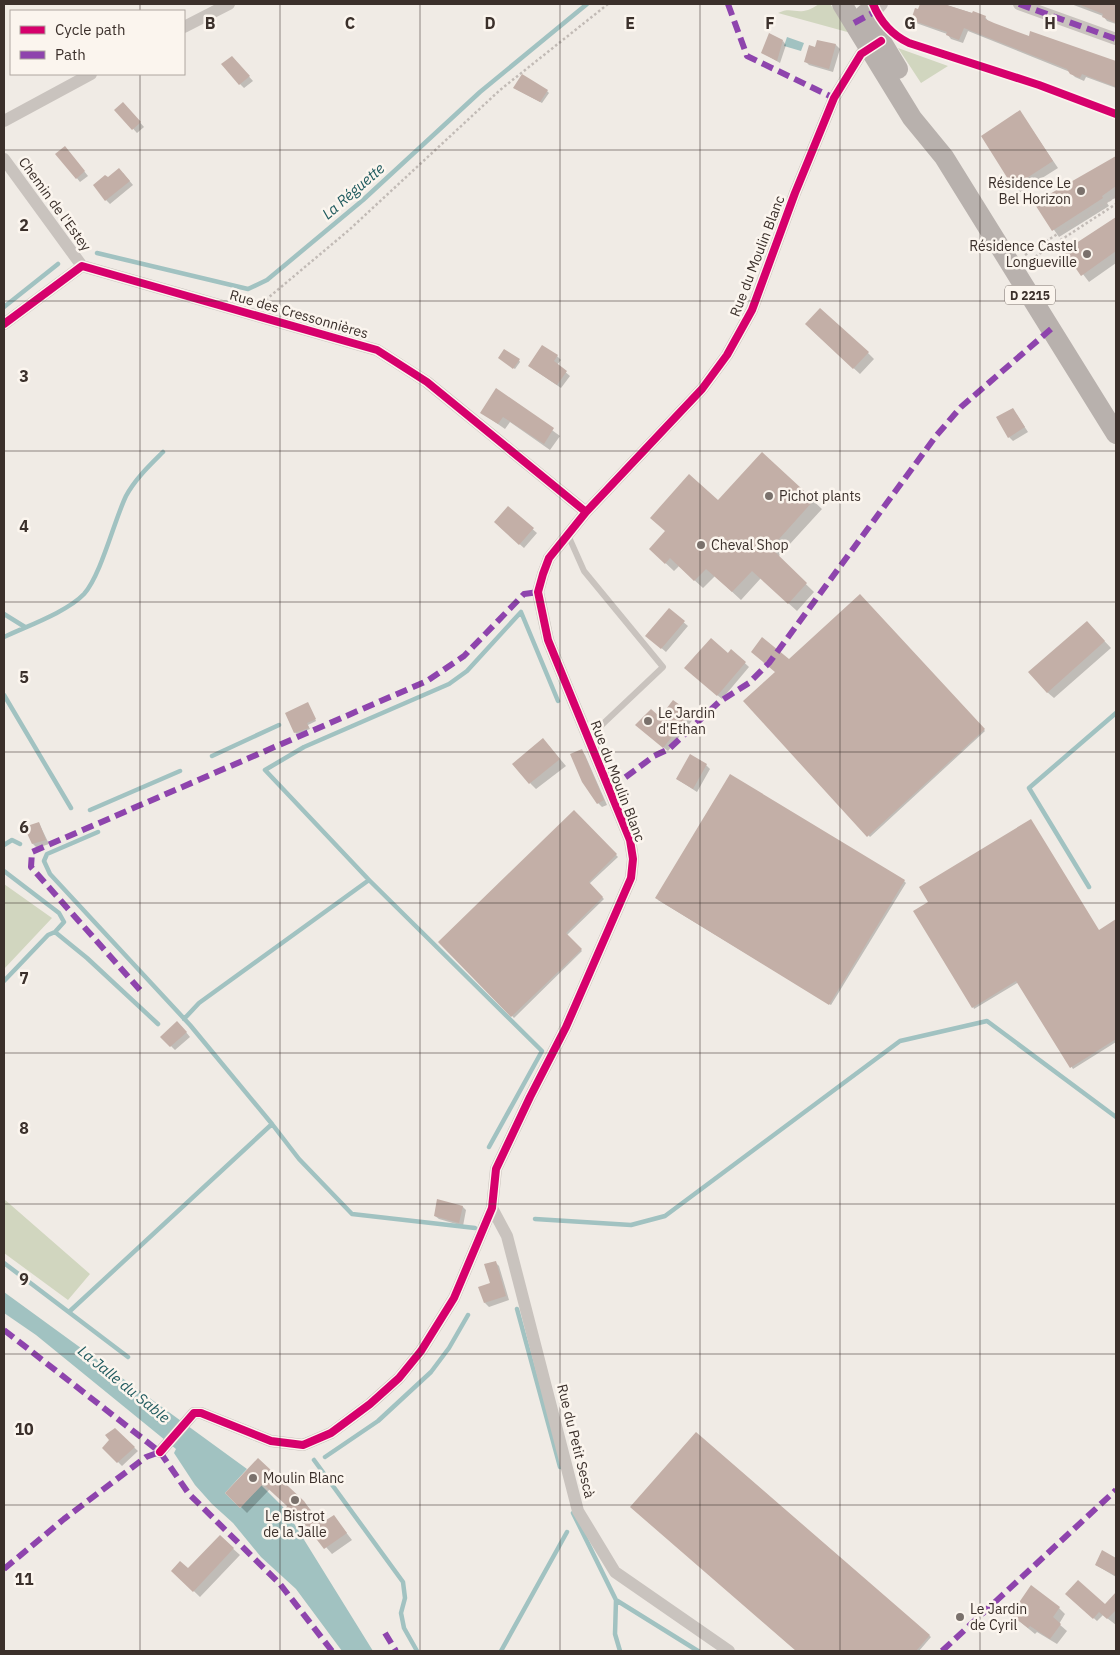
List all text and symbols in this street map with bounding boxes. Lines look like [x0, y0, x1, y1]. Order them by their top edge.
legend [10, 10, 185, 75]
text: B [205, 13, 216, 33]
text: C [345, 13, 355, 33]
text: D [484, 13, 496, 33]
text: E [625, 13, 635, 33]
text: F [765, 13, 775, 33]
text: G [904, 13, 916, 33]
text: H [1044, 13, 1056, 33]
text: Cycle path [55, 20, 126, 39]
text: Path [55, 45, 86, 64]
street label: Chemin de l'Estey [15, 153, 95, 255]
water label: La Réguette [318, 158, 388, 223]
place label: Résidence Le Bel Horizon [988, 174, 1071, 208]
marker: Résidence Le Bel Horizon [1075, 185, 1087, 197]
street label: Rue du Moulin Blanc [726, 193, 788, 319]
text: 2 [19, 215, 29, 235]
place label: Résidence Castel Longueville [969, 237, 1077, 271]
marker: Résidence Castel Longueville [1081, 248, 1093, 260]
street label: Rue des Cressonnières [228, 286, 371, 342]
road number: D 2215 [1005, 286, 1055, 304]
text: 3 [19, 366, 29, 386]
place label: Pichot plants [779, 487, 861, 505]
marker: Pichot plants [763, 490, 775, 502]
text: 4 [19, 516, 29, 536]
place label: Cheval Shop [711, 536, 789, 554]
marker: Cheval Shop [695, 539, 707, 551]
text: 5 [19, 667, 29, 687]
place label: Le Jardin d'Ethan [658, 704, 715, 738]
marker: Le Jardin d'Ethan [642, 715, 654, 727]
street label: Rue du Moulin Blanc [587, 718, 649, 844]
text: 6 [19, 817, 29, 837]
text: 7 [19, 968, 29, 988]
text: 8 [19, 1118, 29, 1138]
text: 9 [19, 1269, 29, 1289]
water label: La Jalle du Sable [74, 1341, 174, 1427]
street label: Rue du Petit Sescà [553, 1382, 599, 1500]
text: 10 [14, 1419, 34, 1439]
place label: Moulin Blanc [263, 1469, 344, 1487]
marker: Moulin Blanc [247, 1472, 259, 1484]
marker: Le Bistrot de la Jalle [289, 1494, 301, 1506]
place label: Le Bistrot de la Jalle [263, 1507, 327, 1541]
text: 11 [14, 1569, 34, 1589]
place label: Le Jardin de Cyril [970, 1600, 1027, 1634]
marker: Le Jardin de Cyril [954, 1611, 966, 1623]

